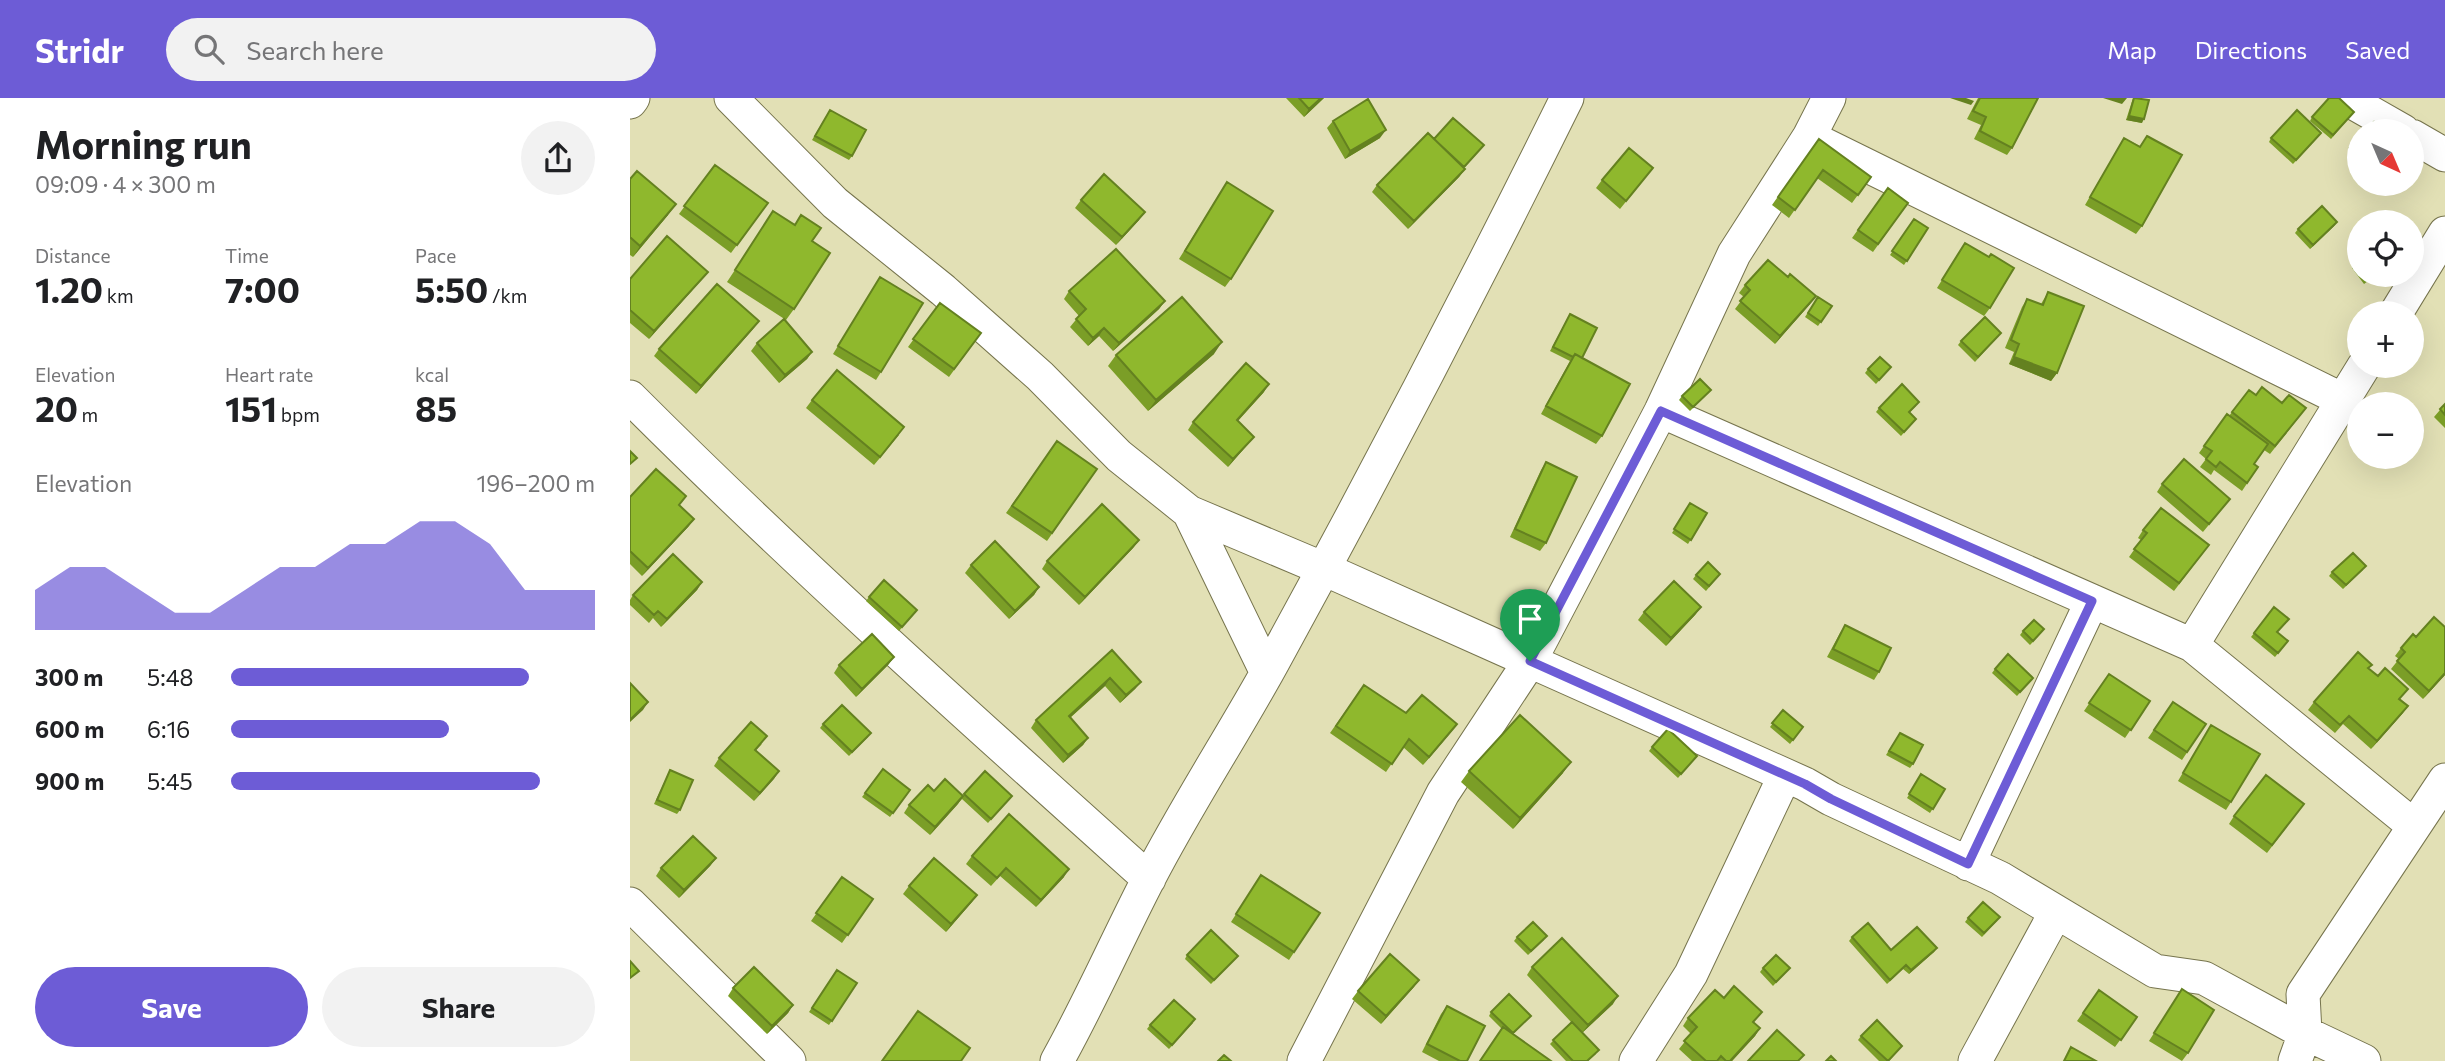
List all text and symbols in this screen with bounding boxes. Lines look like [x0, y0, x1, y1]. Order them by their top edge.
search box [166, 18, 656, 81]
text: Stridr [35, 29, 124, 70]
icon: search [190, 30, 228, 68]
text: Search here [246, 34, 384, 65]
text: Map [2107, 35, 2157, 64]
text: Directions [2195, 35, 2307, 64]
text: Saved [2345, 35, 2410, 64]
north arrow [2347, 119, 2424, 196]
map controls [2347, 119, 2424, 469]
text: Morning run [35, 120, 252, 167]
button: share [521, 121, 595, 195]
text: 09:09 · 4 × 300 m [35, 170, 216, 198]
button: locate [2347, 210, 2424, 287]
text: Distance [35, 244, 111, 267]
text: Time [225, 244, 269, 267]
text: Pace [415, 244, 456, 267]
text: 1.20 [35, 267, 103, 310]
text: 7:00 [225, 267, 300, 310]
text: 5:50 [415, 267, 488, 310]
text: km [103, 284, 134, 307]
text: /km [488, 284, 527, 307]
button: + [2347, 301, 2424, 378]
text: Elevation [35, 363, 115, 386]
text: Heart rate [225, 363, 313, 386]
text: kcal [415, 363, 449, 386]
text: 20 [35, 386, 78, 429]
text: 151 [225, 386, 277, 429]
text: 85 [415, 386, 457, 429]
button: − [2347, 392, 2424, 469]
text: m [78, 403, 98, 426]
text: bpm [277, 403, 320, 426]
text: Elevation [35, 469, 132, 497]
text: 196–200 m [477, 469, 595, 497]
pin [1500, 589, 1560, 661]
icon: arrive [1511, 600, 1549, 638]
text: 300 m [35, 663, 103, 691]
text: 5:48 [147, 663, 193, 691]
text: 600 m [35, 715, 104, 743]
text: 6:16 [147, 715, 190, 743]
text: 900 m [35, 767, 104, 795]
text: 5:45 [147, 767, 193, 795]
button: Save [35, 967, 308, 1047]
button: Share [322, 967, 595, 1047]

